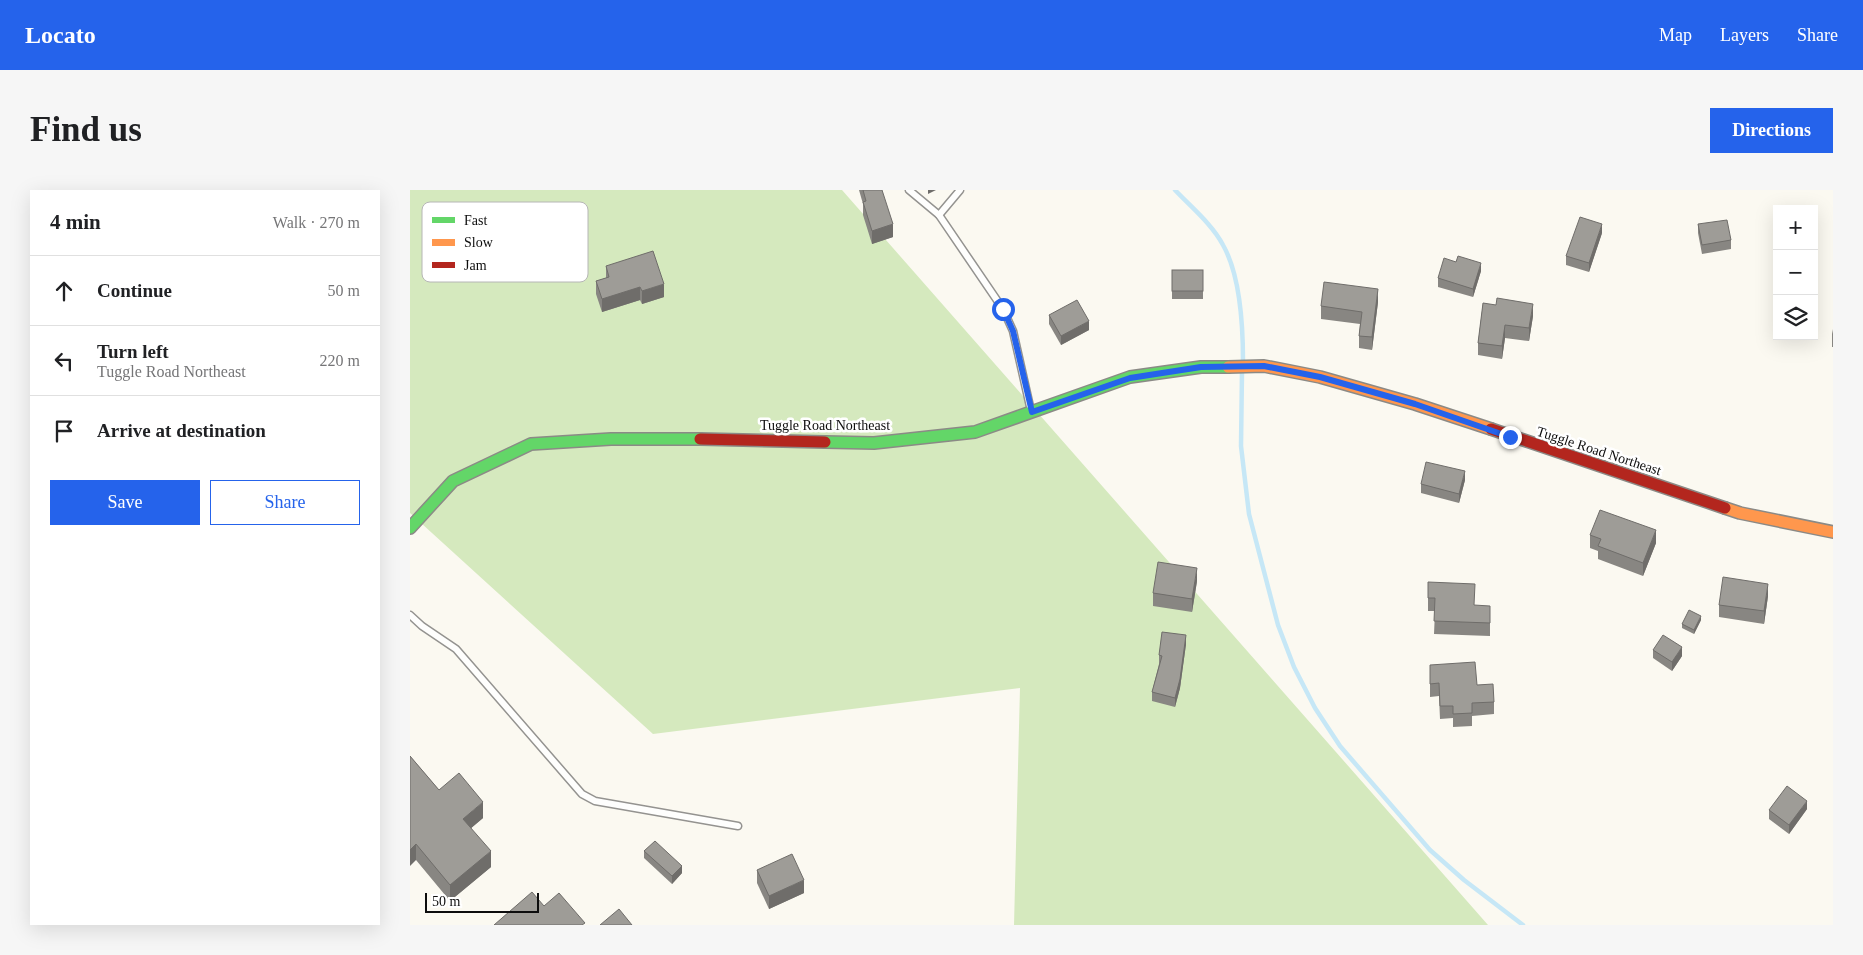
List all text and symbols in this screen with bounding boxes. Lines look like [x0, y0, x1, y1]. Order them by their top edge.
text: Locato [25, 22, 96, 48]
text: Map [1659, 25, 1692, 45]
text: Layers [1720, 25, 1769, 45]
text: Share [1797, 25, 1838, 45]
button: Directions [1710, 108, 1833, 153]
text: Find us [30, 110, 142, 149]
legend [422, 202, 588, 282]
map controls [1773, 205, 1818, 340]
button: + [1773, 205, 1818, 250]
text: 4 min [50, 210, 101, 234]
text: Fast [464, 213, 487, 228]
text: Walk · 270 m [273, 214, 360, 231]
text: Slow [464, 235, 494, 250]
button: − [1773, 250, 1818, 295]
text: Jam [464, 258, 487, 273]
icon: ahead [50, 277, 78, 305]
text: Continue [97, 280, 172, 301]
text: 50 m [328, 282, 360, 299]
button: layers [1773, 295, 1818, 340]
route start [992, 298, 1015, 321]
text: Turn left [97, 341, 169, 362]
icon: left [50, 347, 78, 375]
text: 220 m [320, 352, 360, 369]
text: Tuggle Road Northeast [97, 363, 246, 380]
icon: arrive [50, 417, 78, 445]
street label: Tuggle Road Northeast [760, 418, 890, 433]
text: Arrive at destination [97, 420, 266, 441]
street label: Tuggle Road Northeast [1535, 424, 1663, 478]
route end [1499, 426, 1522, 449]
button: Save [50, 480, 200, 525]
button: Share [210, 480, 360, 525]
scale bar [425, 890, 539, 913]
text: 50 m [432, 894, 460, 909]

